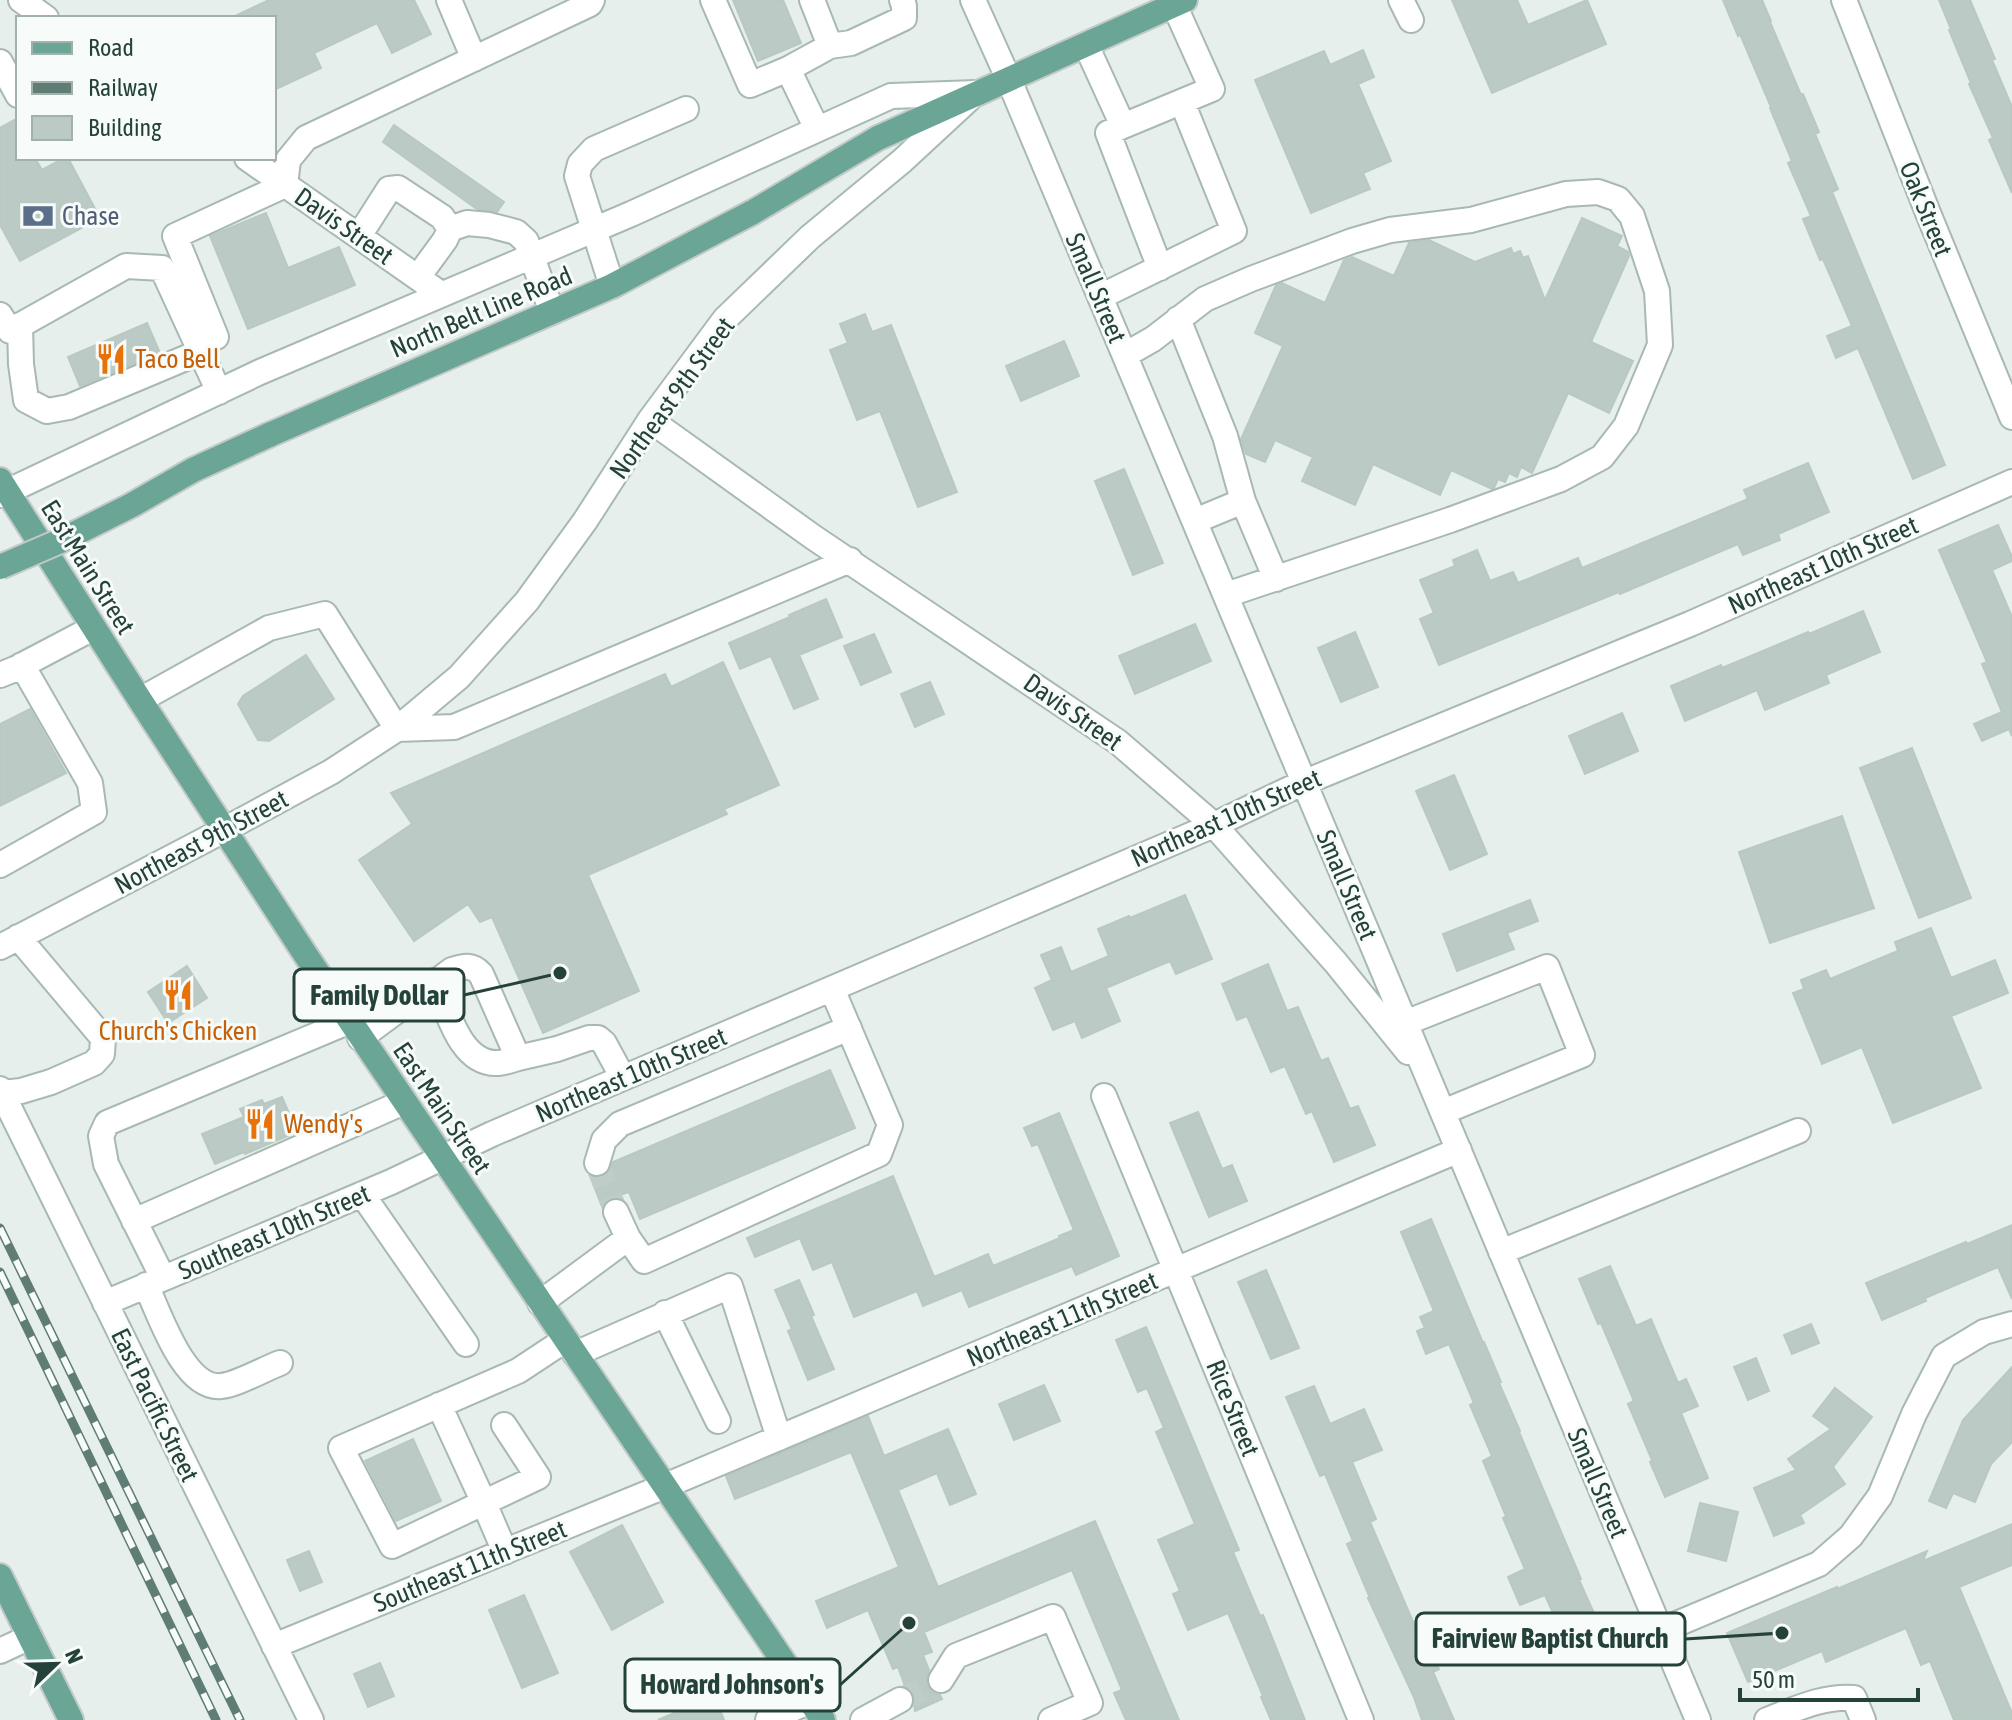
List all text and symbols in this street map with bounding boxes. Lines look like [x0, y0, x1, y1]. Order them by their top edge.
legend [16, 16, 276, 160]
text: Road [88, 34, 134, 61]
text: Railway [88, 74, 158, 101]
text: Building [88, 114, 162, 141]
street label: Oak Street [1893, 157, 1959, 261]
street label: Davis Street [289, 181, 399, 271]
bank icon: Chase [21, 199, 55, 233]
place label: Chase [62, 201, 119, 231]
street label: Small Street [1060, 229, 1132, 347]
street label: North Belt Line Road [386, 260, 576, 364]
street label: Northeast 9th Street [603, 311, 741, 485]
restaurant icon: Taco Bell [94, 342, 128, 376]
place label: Taco Bell [135, 344, 220, 374]
street label: East Main Street [35, 495, 141, 639]
street label: Northeast 10th Street [1724, 510, 1922, 620]
street label: Davis Street [1018, 667, 1128, 757]
street label: Northeast 10th Street [1127, 763, 1325, 873]
street label: Northeast 9th Street [109, 784, 293, 900]
street label: Small Street [1311, 826, 1383, 944]
callout: Family Dollar [294, 969, 464, 1021]
restaurant icon: Church's Chicken [161, 978, 195, 1012]
text: Family Dollar [310, 979, 449, 1011]
place label: Church's Chicken [99, 1016, 257, 1046]
street label: Northeast 10th Street [531, 1021, 731, 1129]
street label: East Main Street [387, 1037, 497, 1179]
restaurant icon: Wendy's [243, 1107, 277, 1141]
place label: Wendy's [284, 1109, 363, 1139]
street label: Southeast 10th Street [174, 1178, 374, 1286]
street label: Northeast 11th Street [962, 1265, 1162, 1373]
street label: East Pacific Street [105, 1324, 205, 1486]
street label: Rice Street [1200, 1356, 1266, 1460]
street label: Small Street [1562, 1424, 1634, 1542]
street label: Southeast 11th Street [369, 1514, 571, 1618]
callout: Fairview Baptist Church [1416, 1613, 1685, 1665]
text: Fairview Baptist Church [1431, 1622, 1669, 1654]
north arrow [16, 1624, 96, 1704]
text: N [60, 1645, 89, 1667]
scale bar [1740, 1652, 1918, 1702]
callout: Howard Johnson's [625, 1659, 840, 1711]
text: 50 m [1752, 1666, 1795, 1693]
text: Howard Johnson's [640, 1668, 824, 1700]

